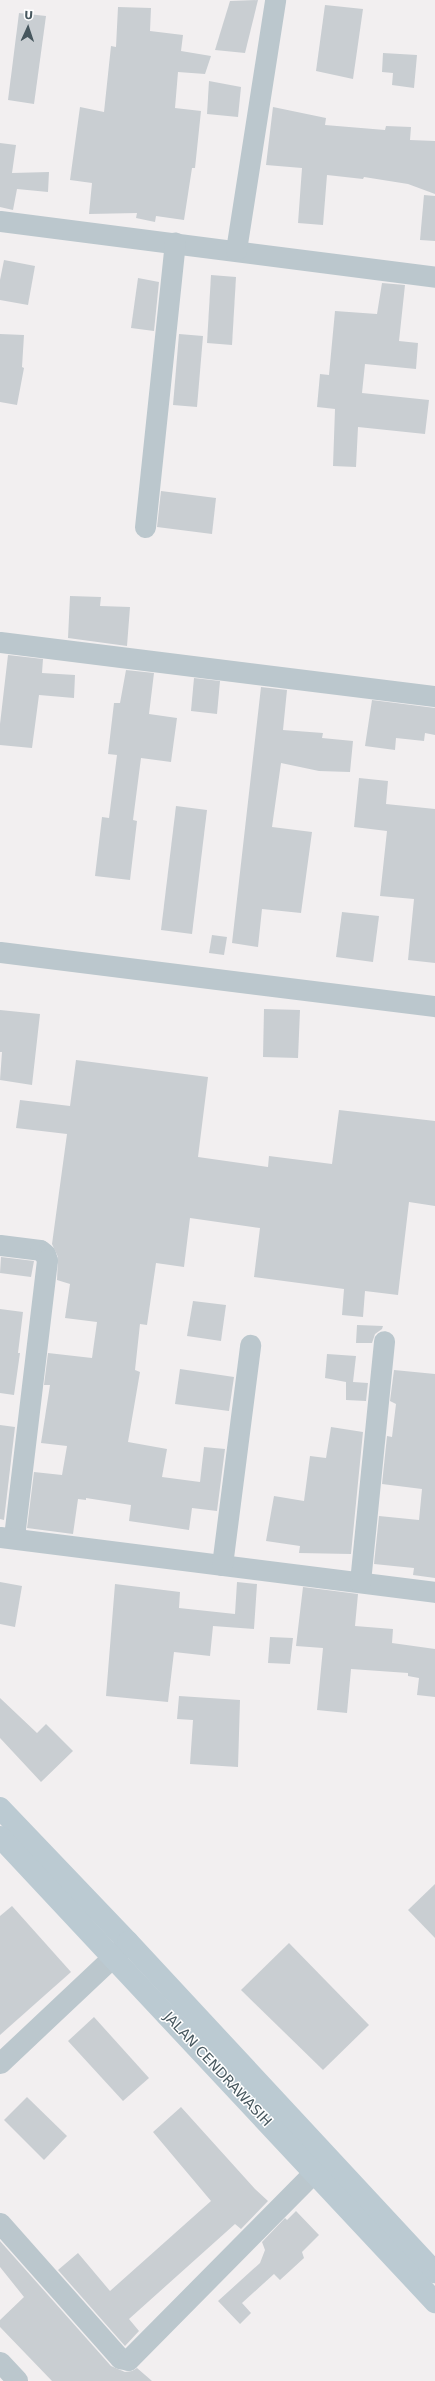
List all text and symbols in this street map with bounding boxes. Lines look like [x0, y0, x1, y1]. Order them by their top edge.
north arrow [8, 8, 48, 48]
text: U [24, 9, 33, 22]
street label: JALAN CENDRAWASIH [161, 2008, 275, 2130]

